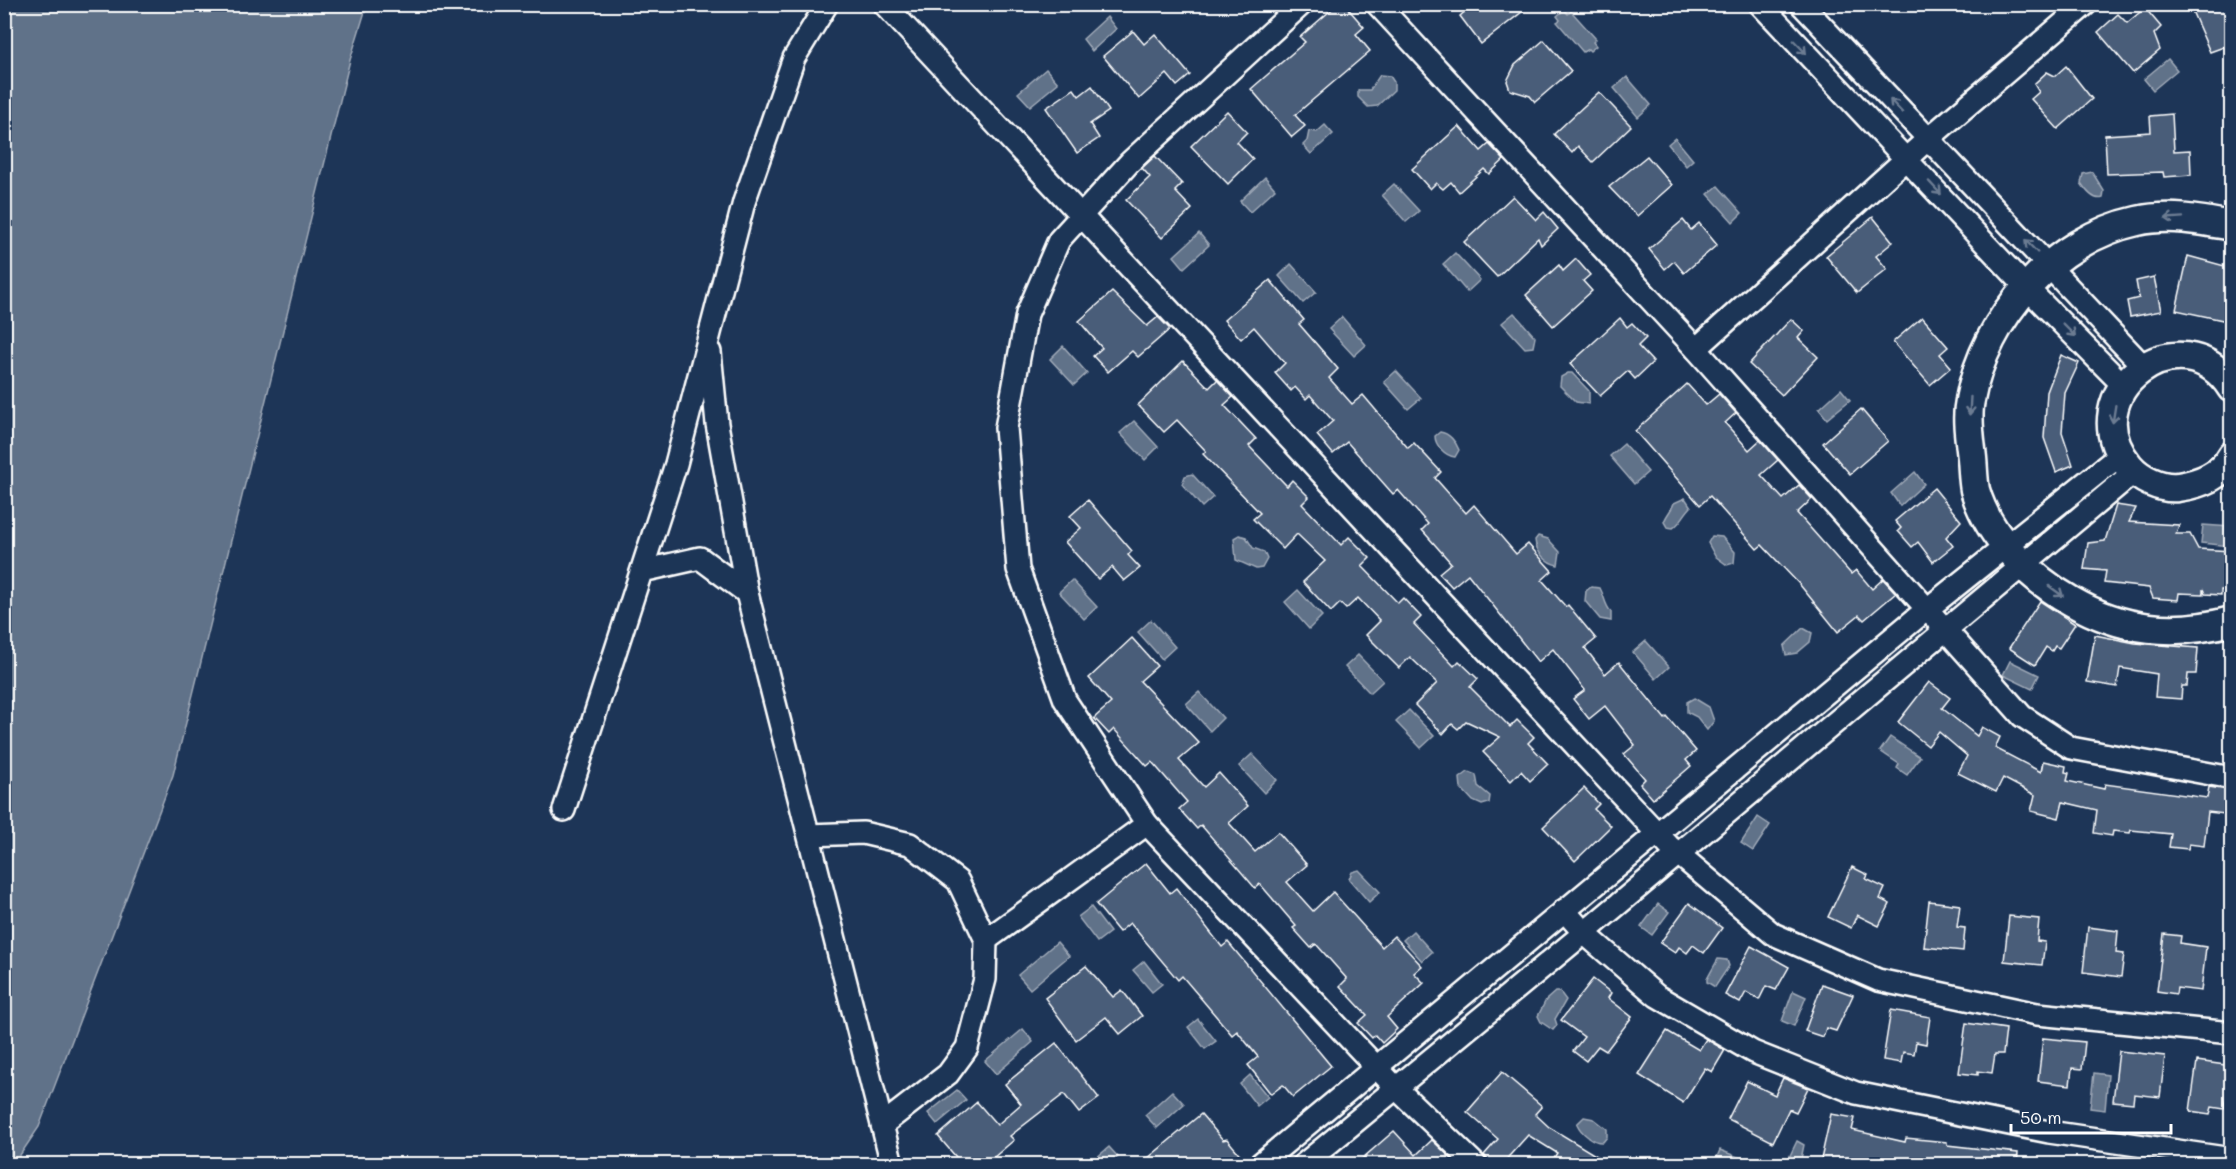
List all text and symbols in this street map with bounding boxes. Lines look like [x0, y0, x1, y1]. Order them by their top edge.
one-way arrow [1793, 39, 1808, 54]
one-way arrow [1889, 98, 1904, 113]
one-way arrow [1928, 180, 1942, 195]
one-way arrow [2164, 213, 2184, 224]
one-way arrow [2024, 239, 2039, 254]
one-way arrow [2061, 322, 2076, 337]
one-way arrow [1964, 396, 1975, 416]
one-way arrow [2108, 404, 2119, 424]
one-way arrow [2048, 585, 2064, 597]
scale bar [2011, 1097, 2172, 1135]
text: 50 m [2020, 1105, 2062, 1129]

